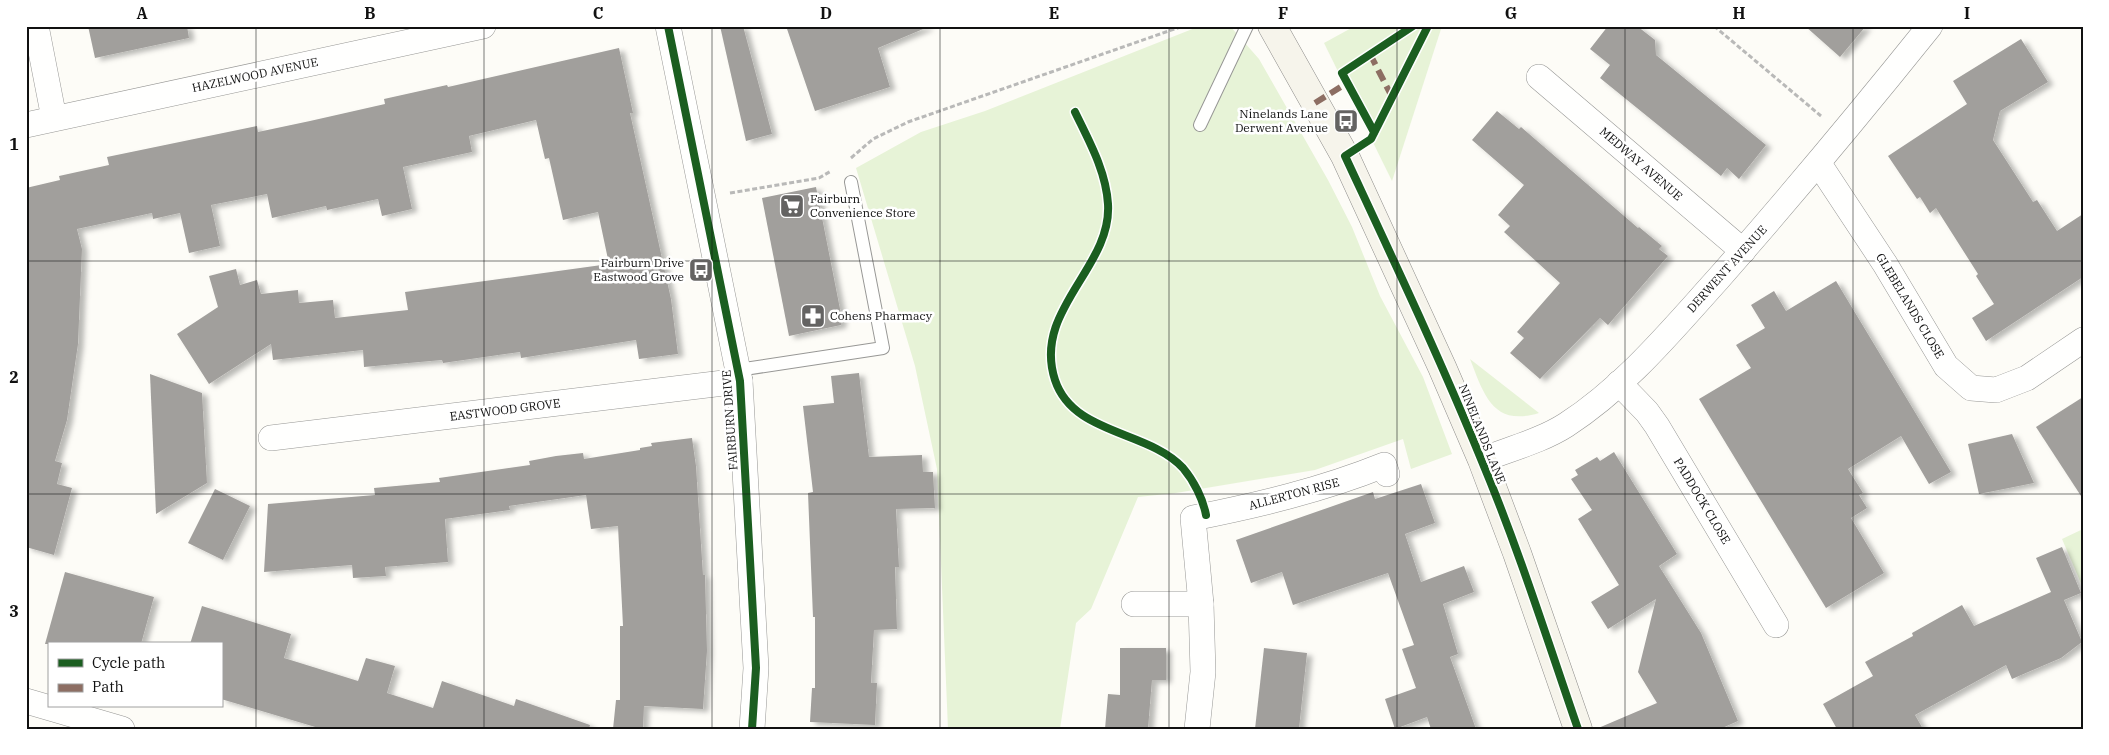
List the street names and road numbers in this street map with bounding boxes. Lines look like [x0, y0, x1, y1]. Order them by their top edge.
street label: HAZELWOOD AVENUE [190, 54, 319, 95]
street label: MEDWAY AVENUE [1597, 124, 1686, 204]
street label: DERWENT AVENUE [1683, 222, 1770, 315]
street label: GLEBELANDS CLOSE [1873, 250, 1948, 361]
street label: FAIRBURN DRIVE [719, 369, 740, 471]
street label: NINELANDS LANE [1456, 382, 1509, 486]
street label: EASTWOOD GROVE [449, 395, 561, 424]
street label: PADDOCK CLOSE [1671, 455, 1734, 547]
street label: ALLERTON RISE [1247, 474, 1341, 513]

